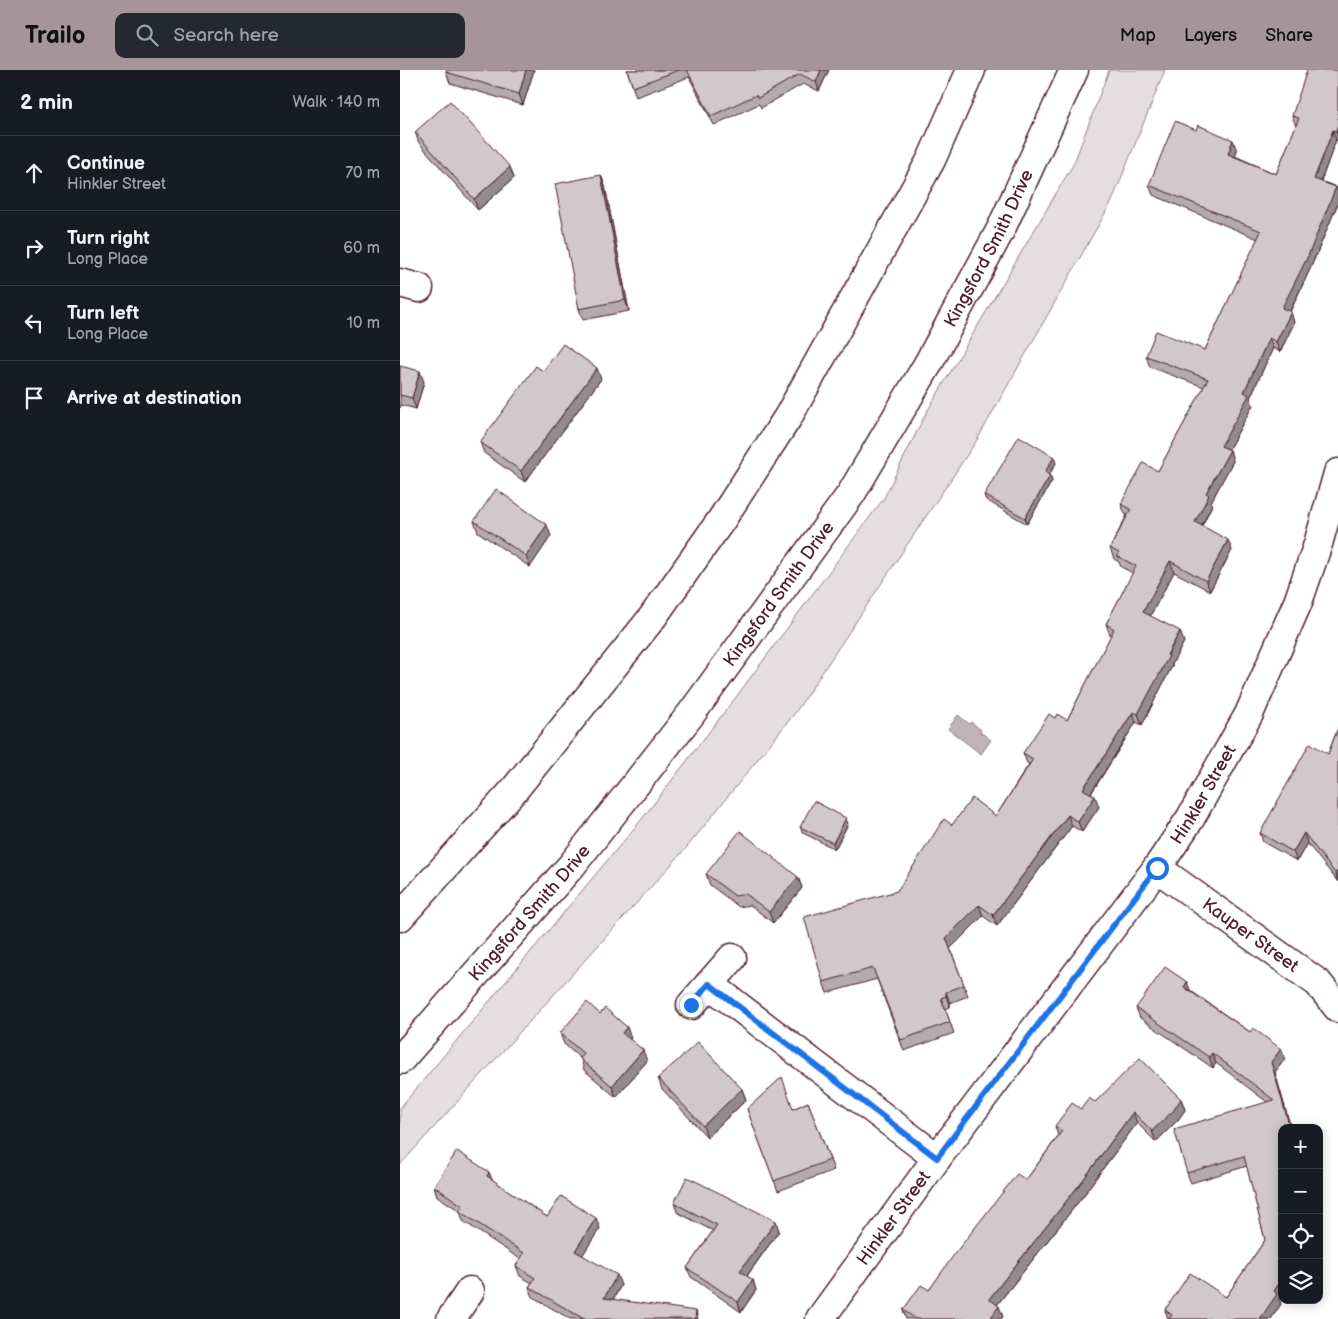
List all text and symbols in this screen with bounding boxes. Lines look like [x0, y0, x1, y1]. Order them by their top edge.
search box [115, 13, 465, 58]
text: Trailo [25, 21, 85, 50]
icon: search [133, 21, 161, 49]
text: Search here [173, 24, 279, 47]
text: Map [1120, 25, 1156, 46]
text: Layers [1184, 25, 1237, 46]
text: Share [1265, 25, 1313, 46]
text: 2 min [20, 90, 73, 115]
text: Walk · 140 m [293, 93, 380, 112]
text: Continue [67, 152, 145, 175]
icon: ahead [20, 159, 48, 187]
text: 70 m [345, 164, 380, 183]
street label: Kingsford Smith Drive [940, 166, 1038, 331]
text: Hinkler Street [67, 175, 166, 194]
text: Turn right [67, 227, 150, 250]
icon: right [20, 234, 48, 262]
text: 60 m [343, 239, 380, 258]
text: Long Place [67, 250, 148, 269]
text: Turn left [67, 302, 139, 325]
icon: left [20, 309, 48, 337]
text: 10 m [347, 314, 380, 333]
text: Long Place [67, 325, 148, 344]
icon: arrive [20, 384, 48, 412]
text: Arrive at destination [67, 387, 242, 410]
street label: Kingsford Smith Drive [719, 517, 839, 671]
street label: Hinkler Street [1166, 741, 1241, 848]
street label: Kingsford Smith Drive [465, 840, 595, 986]
route start [1146, 857, 1169, 880]
street label: Kauper Street [1198, 894, 1303, 977]
route end [680, 994, 703, 1017]
map controls [1278, 1124, 1323, 1304]
button: + [1278, 1124, 1323, 1169]
street label: Hinkler Street [853, 1167, 935, 1269]
button: − [1278, 1169, 1323, 1214]
button: locate [1278, 1214, 1323, 1259]
button: layers [1278, 1259, 1323, 1304]

